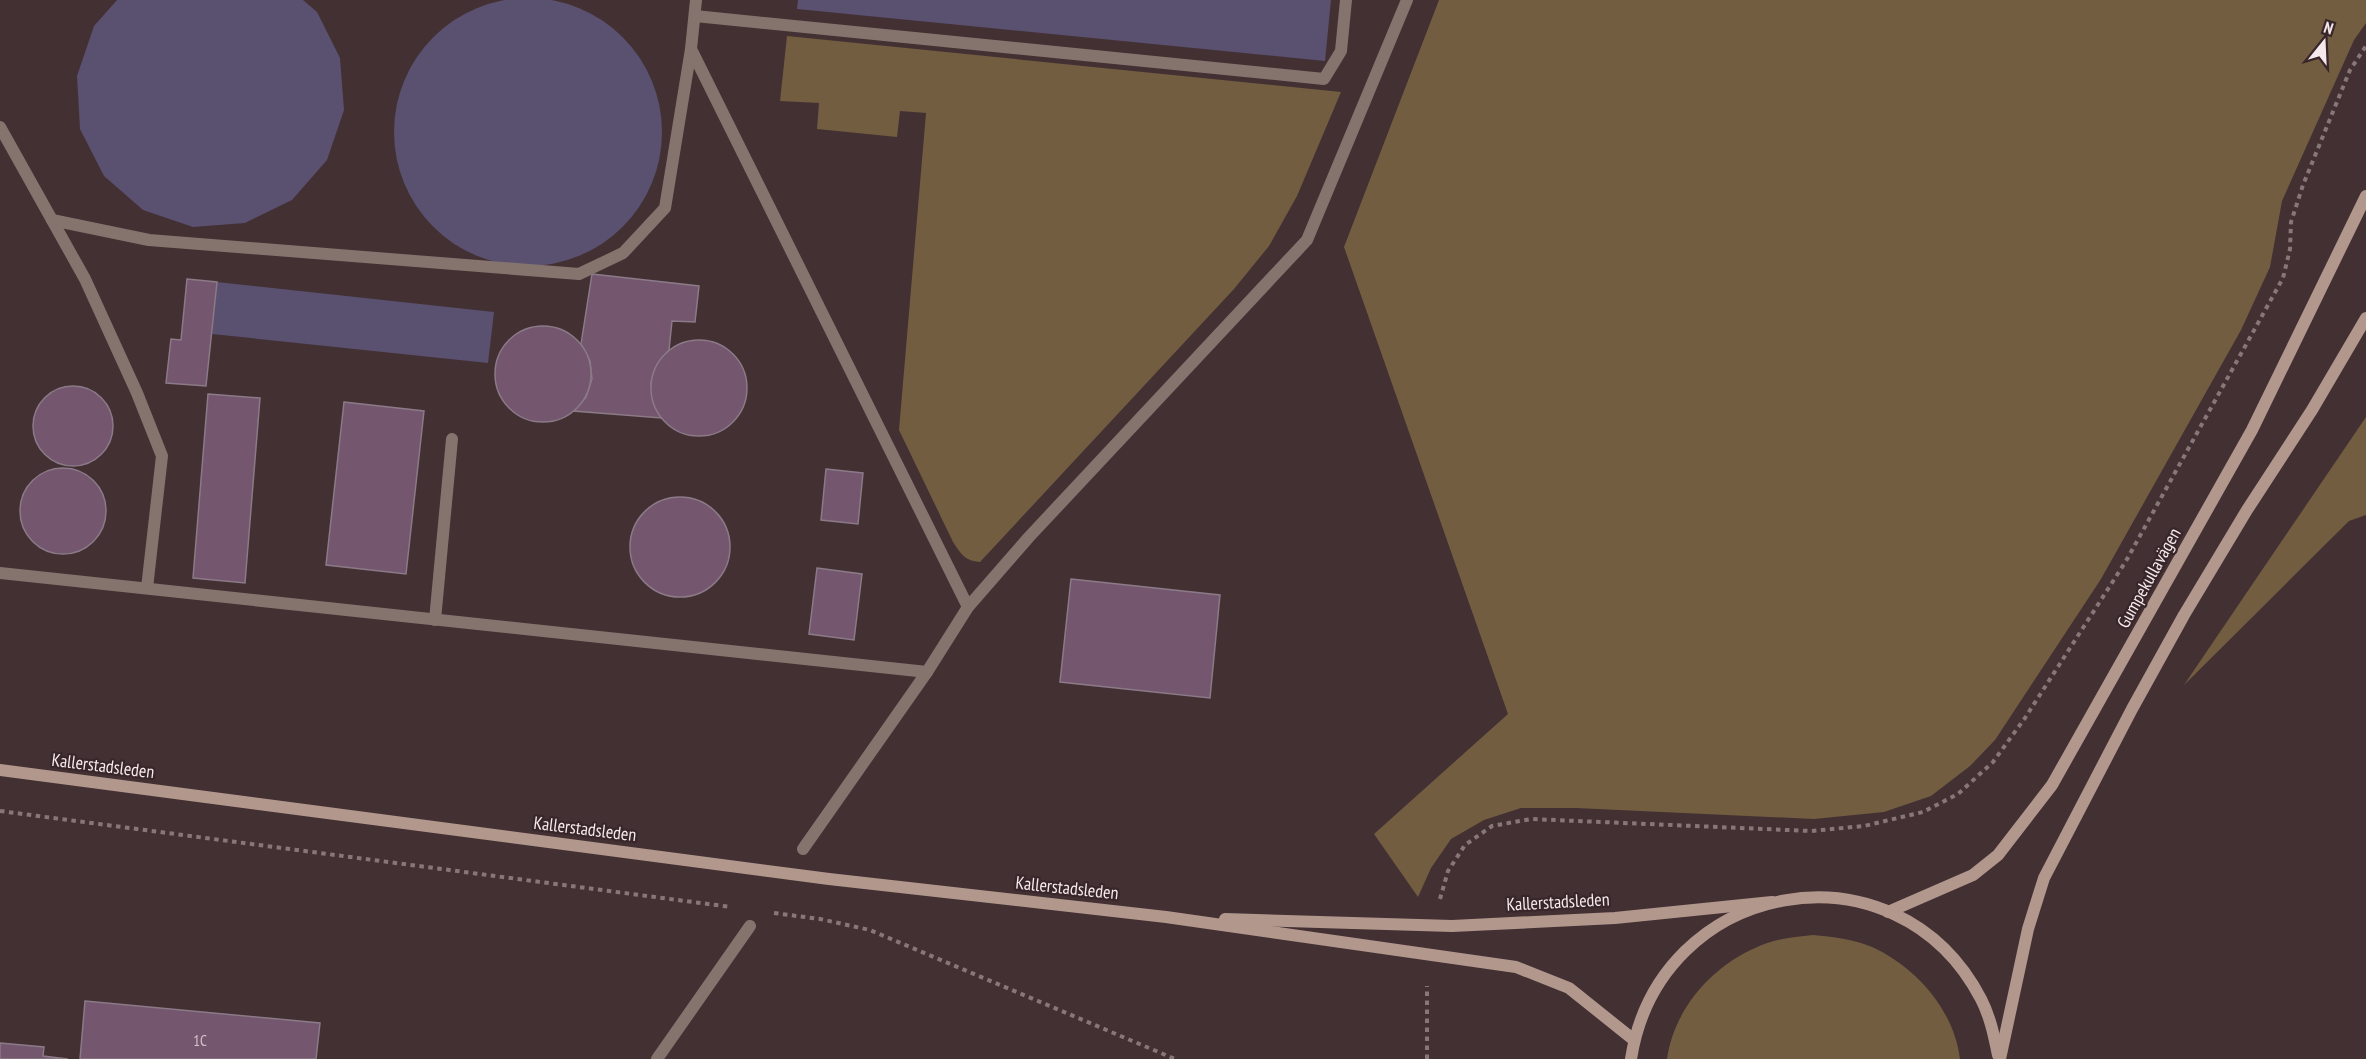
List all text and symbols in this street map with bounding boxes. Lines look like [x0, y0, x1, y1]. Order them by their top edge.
north arrow [2294, 12, 2354, 72]
text: N [2321, 17, 2336, 39]
street label: Gumpekullavägen [2112, 523, 2186, 632]
street label: Kallerstadsleden [50, 748, 156, 783]
street label: Kallerstadsleden [532, 811, 638, 846]
street label: Kallerstadsleden [1014, 871, 1120, 904]
street label: Kallerstadsleden [1506, 887, 1610, 916]
house number: 1C [193, 1031, 207, 1050]

